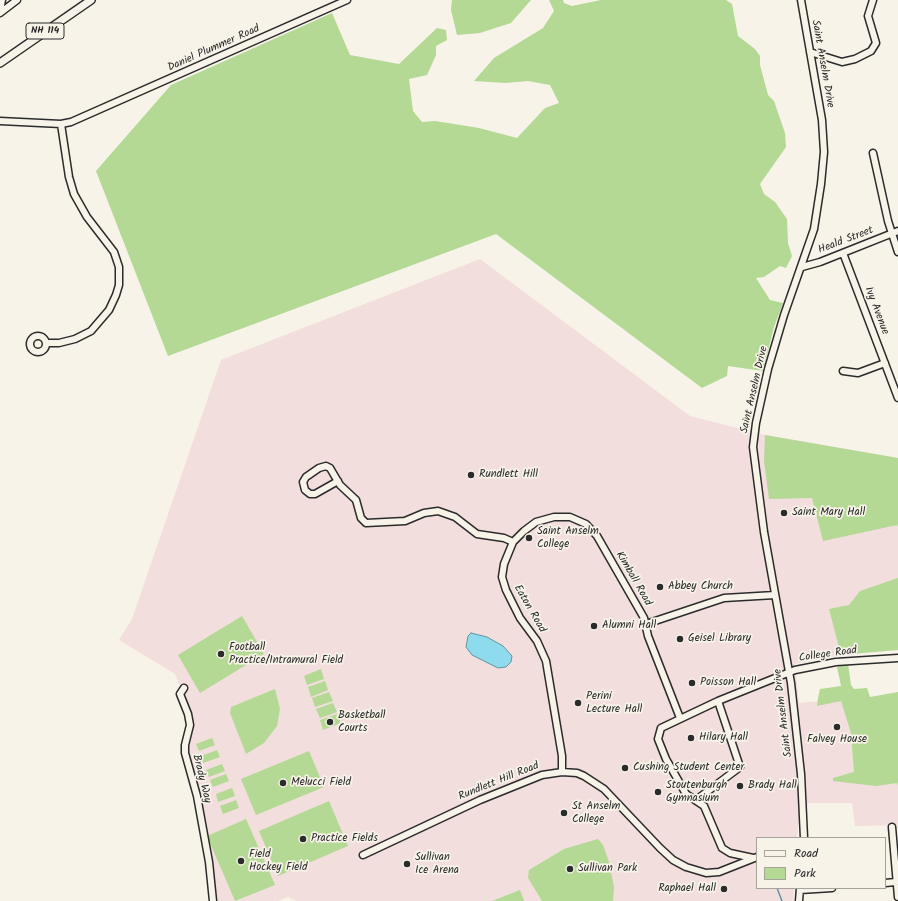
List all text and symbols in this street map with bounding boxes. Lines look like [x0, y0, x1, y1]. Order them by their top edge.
street label: Saint Anselm Drive [808, 19, 836, 109]
road number: NH 114 [26, 23, 64, 39]
street label: Daniel Plummer Road [166, 23, 262, 75]
street label: Heald Street [817, 224, 875, 258]
street label: Ivy Avenue [861, 285, 891, 337]
street label: Saint Anselm Drive [739, 345, 771, 435]
place label: Rundlett Hill [479, 468, 538, 482]
marker: Rundlett Hill [466, 470, 476, 480]
place label: Saint Mary Hall [792, 506, 865, 520]
marker: Saint Mary Hall [779, 508, 789, 518]
place label: Saint Anselm College [537, 525, 599, 551]
marker: Saint Anselm College [524, 533, 534, 543]
street label: Kimball Road [612, 549, 654, 609]
place label: Abbey Church [668, 580, 733, 594]
marker: Abbey Church [655, 582, 665, 592]
street label: Eaton Road [510, 583, 548, 635]
place label: Alumni Hall [602, 619, 656, 633]
marker: Alumni Hall [589, 621, 599, 631]
place label: Geisel Library [688, 632, 751, 646]
marker: Geisel Library [675, 634, 685, 644]
place label: Football Practice/Intramural Field [229, 641, 343, 667]
street label: College Road [798, 644, 858, 666]
marker: Football Practice/Intramural Field [216, 649, 226, 659]
street label: Saint Anselm Drive [772, 668, 796, 758]
place label: Poisson Hall [700, 676, 756, 690]
marker: Poisson Hall [687, 678, 697, 688]
place label: Perini Lecture Hall [586, 690, 642, 716]
marker: Perini Lecture Hall [573, 698, 583, 708]
place label: Basketball Courts [338, 709, 386, 735]
marker: Basketball Courts [325, 717, 335, 727]
marker: Falvey House [832, 722, 842, 732]
place label: Hilary Hall [699, 731, 748, 745]
marker: Hilary Hall [686, 733, 696, 743]
place label: Falvey House [807, 733, 867, 747]
street label: Brady Way [189, 753, 213, 805]
street label: Rundlett Hill Road [457, 760, 541, 804]
place label: Cushing Student Center [633, 761, 744, 775]
marker: Cushing Student Center [620, 763, 630, 773]
place label: Melucci Field [291, 776, 351, 790]
marker: Melucci Field [278, 778, 288, 788]
place label: Stoutenburgh Gymnasium [666, 779, 727, 805]
place label: Brady Hall [748, 779, 797, 793]
marker: Brady Hall [735, 781, 745, 791]
marker: Stoutenburgh Gymnasium [653, 787, 663, 797]
place label: St Anselm College [572, 800, 620, 826]
marker: St Anselm College [559, 808, 569, 818]
place label: Practice Fields [311, 832, 378, 846]
marker: Practice Fields [298, 834, 308, 844]
legend [756, 837, 886, 889]
text: Road [794, 844, 818, 863]
place label: Field Hockey Field [249, 848, 307, 874]
place label: Sullivan Ice Arena [415, 851, 459, 877]
marker: Field Hockey Field [236, 856, 246, 866]
marker: Sullivan Ice Arena [402, 859, 412, 869]
place label: Sullivan Park [578, 862, 637, 876]
marker: Sullivan Park [565, 864, 575, 874]
text: Park [794, 864, 816, 883]
place label: Raphael Hall [658, 882, 716, 896]
marker: Raphael Hall [719, 884, 729, 894]

